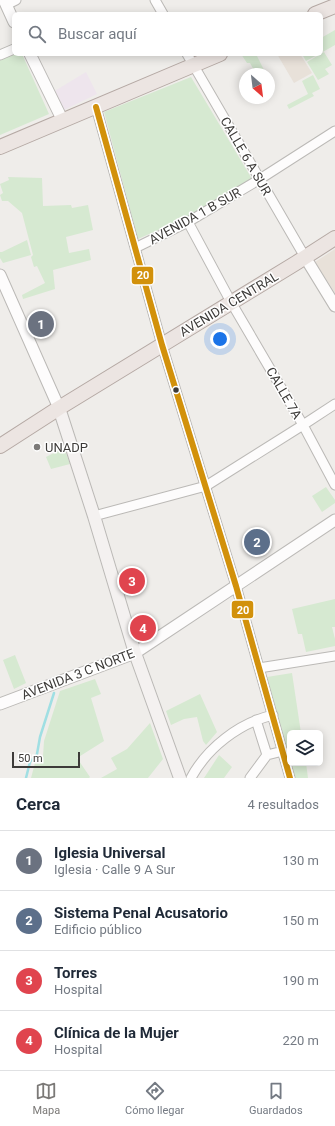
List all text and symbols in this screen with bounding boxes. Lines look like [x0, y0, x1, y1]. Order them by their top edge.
search box [12, 12, 323, 56]
icon: search [26, 23, 48, 45]
text: Buscar aquí [58, 25, 137, 43]
north arrow [239, 68, 275, 104]
street label: CALLE 6 A SUR [218, 114, 274, 198]
street label: AVENIDA 1 B SUR [147, 185, 243, 247]
line badge: 20 [131, 266, 154, 285]
text: 20 [137, 269, 149, 282]
street label: AVENIDA CENTRAL [177, 269, 281, 339]
pin: 1 [28, 309, 54, 339]
your location [210, 329, 230, 349]
street label: CALLE 7A [263, 364, 305, 422]
unlabelled marker [171, 385, 181, 395]
place label: UNADP [45, 440, 88, 455]
marker: UNADP [32, 442, 42, 452]
pin: 2 [244, 527, 270, 557]
pin: 3 [119, 566, 145, 596]
line badge: 20 [231, 600, 254, 619]
text: 20 [237, 604, 249, 617]
pin: 4 [130, 613, 156, 643]
street label: AVENIDA 3 C NORTE [19, 646, 137, 702]
map controls [287, 730, 323, 766]
button: layers [287, 730, 323, 766]
scale bar [12, 750, 80, 769]
text: 50 m [18, 752, 43, 765]
text: Cerca [16, 794, 60, 814]
text: 4 resultados [247, 797, 319, 812]
text: Iglesia Universal [54, 844, 166, 862]
text: 1 [25, 853, 33, 868]
text: 130 m [282, 853, 319, 868]
text: Iglesia · Calle 9 A Sur [54, 862, 175, 877]
text: Sistema Penal Acusatorio [54, 904, 228, 922]
text: 2 [25, 913, 33, 928]
text: 150 m [282, 913, 319, 928]
text: Edificio público [54, 922, 142, 937]
text: Torres [54, 964, 97, 982]
text: 3 [25, 973, 33, 988]
text: 190 m [282, 973, 319, 988]
text: Hospital [54, 982, 102, 997]
text: Clínica de la Mujer [54, 1024, 179, 1042]
text: 4 [25, 1033, 33, 1048]
text: 220 m [282, 1033, 319, 1048]
text: Hospital [54, 1042, 102, 1057]
tab: Mapa [32, 1080, 60, 1117]
tab: Cómo llegar [125, 1080, 184, 1117]
tab: Guardados [249, 1080, 303, 1117]

